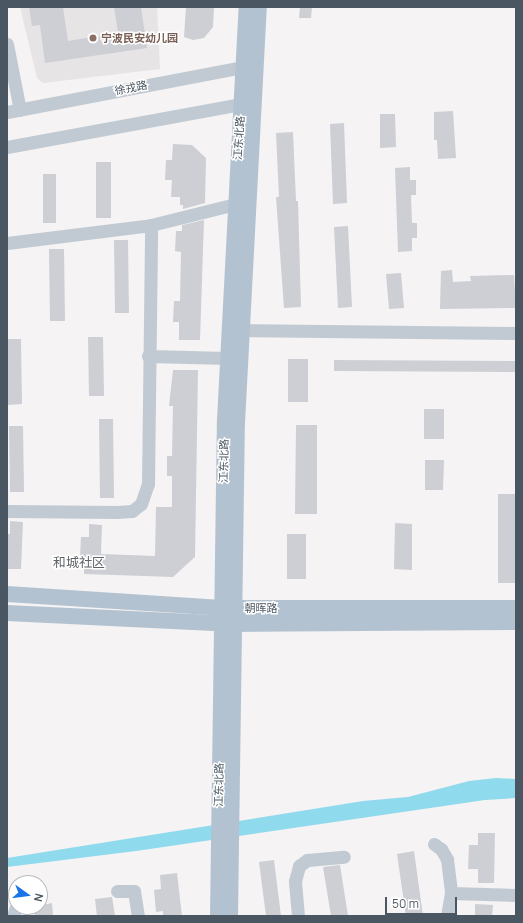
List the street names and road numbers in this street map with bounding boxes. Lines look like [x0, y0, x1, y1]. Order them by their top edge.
street label: 徐戎路 [114, 78, 148, 98]
street label: 江东北路 [231, 116, 247, 160]
street label: 江东北路 [217, 439, 231, 483]
street label: 朝晖路 [245, 601, 277, 615]
street label: 江东北路 [212, 763, 226, 807]

